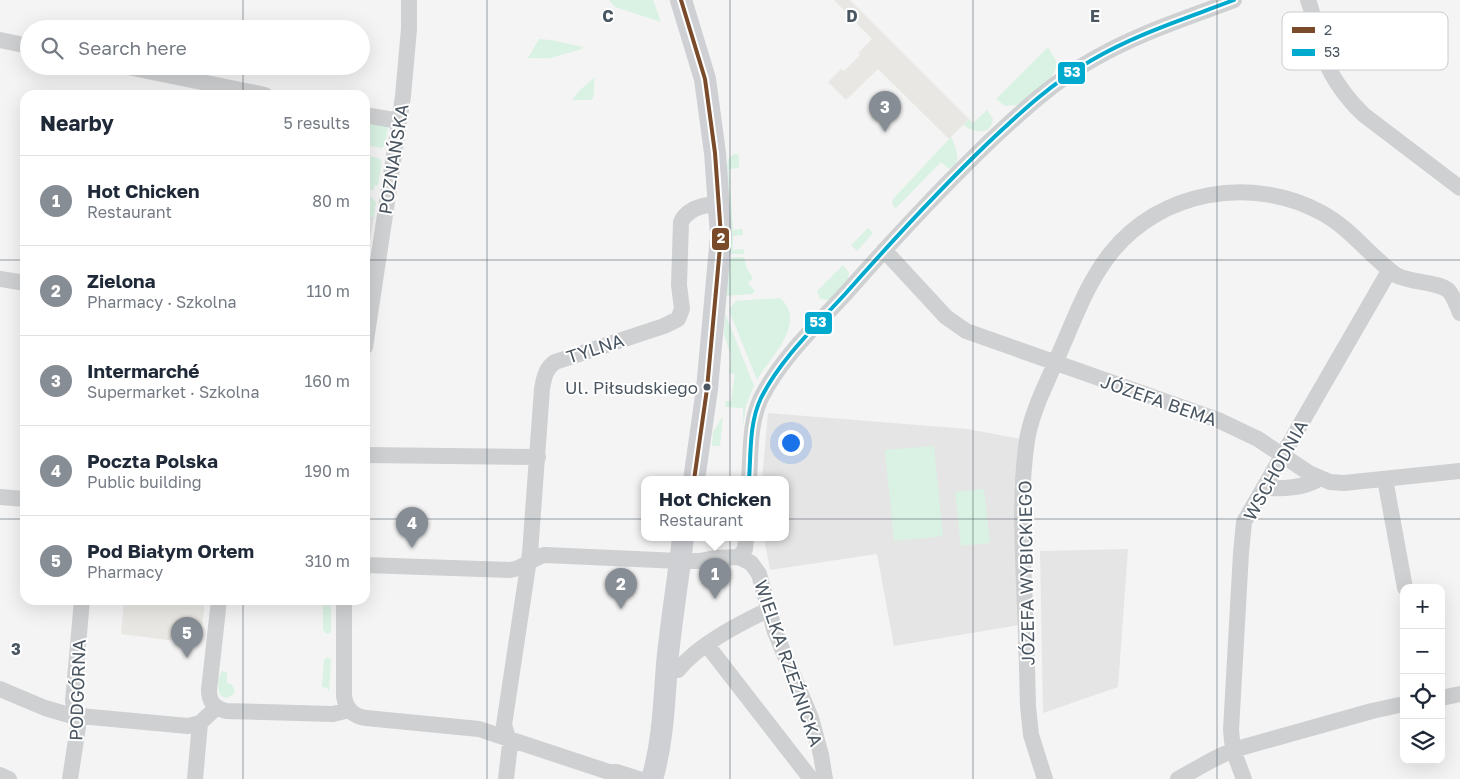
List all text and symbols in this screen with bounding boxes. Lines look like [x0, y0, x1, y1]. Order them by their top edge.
text: C [602, 6, 614, 26]
text: D [846, 6, 858, 26]
text: E [1090, 6, 1100, 26]
legend [1282, 12, 1448, 70]
search box [20, 20, 370, 75]
text: 2 [1324, 21, 1332, 38]
icon: search [38, 34, 66, 62]
text: Search here [78, 36, 187, 59]
text: 53 [1324, 43, 1340, 60]
line badge: 53 [1057, 61, 1086, 85]
text: 53 [1063, 63, 1081, 80]
pin: 3 [869, 91, 901, 132]
street label: POZNAŃSKA [373, 102, 413, 216]
text: Nearby [40, 110, 114, 136]
text: 5 results [284, 113, 350, 133]
text: Hot Chicken [87, 179, 200, 202]
text: 1 [52, 191, 60, 211]
text: 80 m [312, 191, 350, 211]
text: Restaurant [87, 202, 172, 222]
line badge: 2 [711, 227, 730, 251]
text: 2 [717, 229, 726, 246]
text: Zielona [87, 269, 156, 292]
text: 2 [51, 281, 61, 301]
text: 110 m [306, 281, 350, 301]
text: Pharmacy · Szkolna [87, 292, 237, 312]
line badge: 53 [804, 311, 833, 335]
text: 53 [809, 313, 827, 330]
street label: TYLNA [563, 328, 627, 368]
text: Intermarché [87, 359, 200, 382]
street label: JÓZEFA BEMA [1098, 370, 1220, 430]
text: 3 [51, 371, 61, 391]
text: 160 m [304, 371, 350, 391]
place label: Ul. Piłsudskiego [565, 377, 698, 398]
text: Supermarket · Szkolna [87, 382, 259, 402]
marker: Ul. Piłsudskiego [702, 382, 712, 392]
street label: WSCHODNIA [1238, 416, 1312, 524]
your location [778, 430, 804, 456]
text: Poczta Polska [87, 449, 218, 472]
text: 4 [51, 461, 61, 481]
text: 190 m [304, 461, 350, 481]
text: Public building [87, 472, 202, 492]
popup [641, 476, 789, 541]
street label: JÓZEFA WYBICKIEGO [1013, 480, 1039, 666]
text: Hot Chicken [659, 487, 771, 510]
pin: 4 [396, 507, 428, 548]
text: Restaurant [659, 510, 744, 530]
text: Pod Białym Orłem [87, 539, 254, 562]
text: 5 [51, 551, 61, 571]
text: 310 m [305, 551, 350, 571]
pin: 1 [699, 558, 731, 599]
text: Pharmacy [87, 562, 163, 582]
pin: 2 [605, 568, 637, 609]
street label: WIELKA RZEŹNICKA [750, 577, 828, 749]
map controls [1400, 584, 1445, 764]
button: + [1400, 584, 1445, 629]
pin: 5 [171, 617, 203, 658]
button: − [1400, 629, 1445, 674]
text: 3 [11, 639, 21, 659]
street label: PODGÓRNA [64, 639, 90, 741]
button: locate [1400, 674, 1445, 719]
button: layers [1400, 719, 1445, 764]

